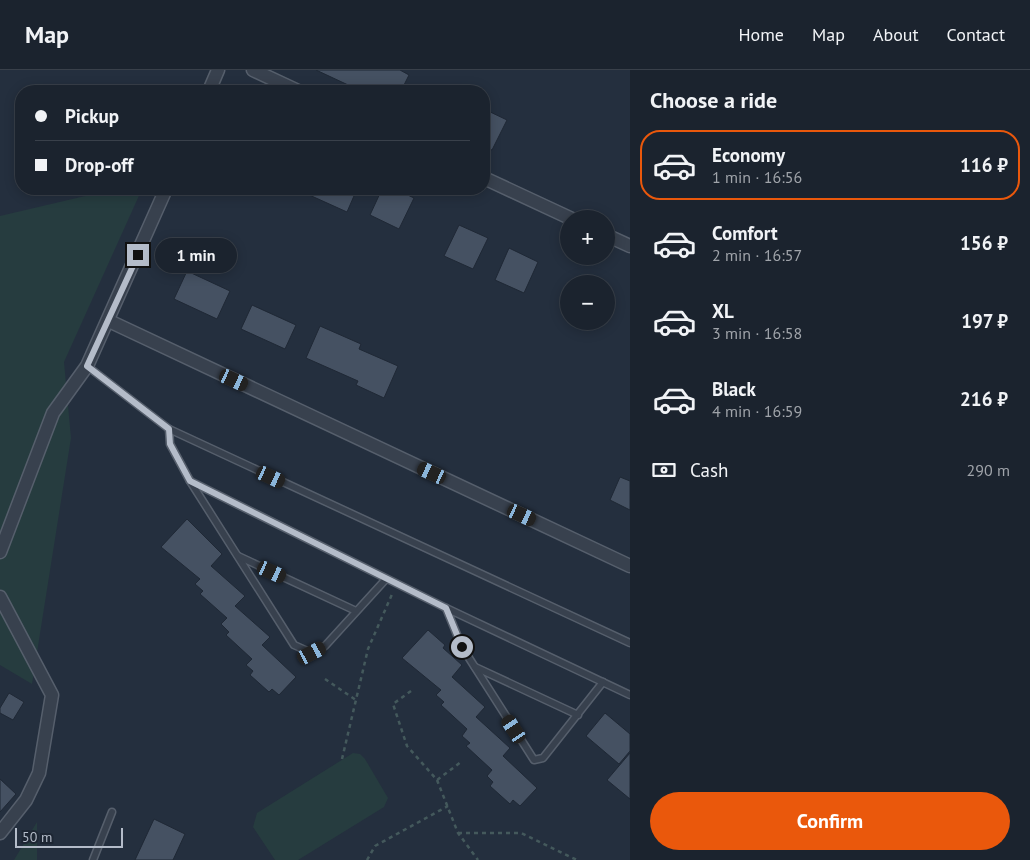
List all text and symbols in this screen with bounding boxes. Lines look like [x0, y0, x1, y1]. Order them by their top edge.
text: Map [25, 19, 69, 50]
text: Home [738, 23, 784, 46]
text: Map [812, 23, 845, 46]
text: About [873, 23, 919, 46]
text: Contact [947, 23, 1005, 46]
text: Choose a ride [650, 86, 777, 114]
text: Pickup [65, 104, 119, 128]
icon: car [652, 143, 697, 188]
text: Economy [712, 143, 785, 167]
text: Drop-off [65, 153, 133, 177]
text: 116 ₽ [960, 153, 1008, 177]
text: 1 min · 16:56 [712, 167, 802, 187]
map controls [560, 210, 615, 330]
button: + [560, 210, 615, 265]
icon: car [652, 221, 697, 266]
text: Comfort [712, 221, 778, 245]
text: 156 ₽ [960, 231, 1008, 255]
callout: 1 min [156, 238, 238, 272]
route end [127, 244, 149, 266]
text: 1 min [176, 245, 216, 265]
text: 2 min · 16:57 [712, 245, 802, 265]
button: − [560, 275, 615, 330]
icon: car [652, 299, 697, 344]
text: XL [712, 299, 734, 323]
text: 197 ₽ [961, 309, 1008, 333]
text: 3 min · 16:58 [712, 323, 802, 343]
car [217, 367, 250, 393]
icon: car [652, 377, 697, 422]
text: Black [712, 377, 756, 401]
text: 216 ₽ [960, 387, 1008, 411]
text: 4 min · 16:59 [712, 401, 802, 421]
icon: cash [650, 456, 678, 484]
text: Cash [690, 458, 728, 482]
car [415, 460, 448, 486]
text: 290 m [967, 460, 1010, 480]
car [254, 464, 287, 490]
car [505, 502, 538, 528]
car [255, 559, 288, 585]
route start [451, 636, 473, 658]
car [295, 639, 328, 667]
car [499, 712, 528, 746]
button: Confirm [650, 792, 1010, 850]
scale bar [15, 825, 122, 848]
text: 50 m [22, 828, 52, 846]

